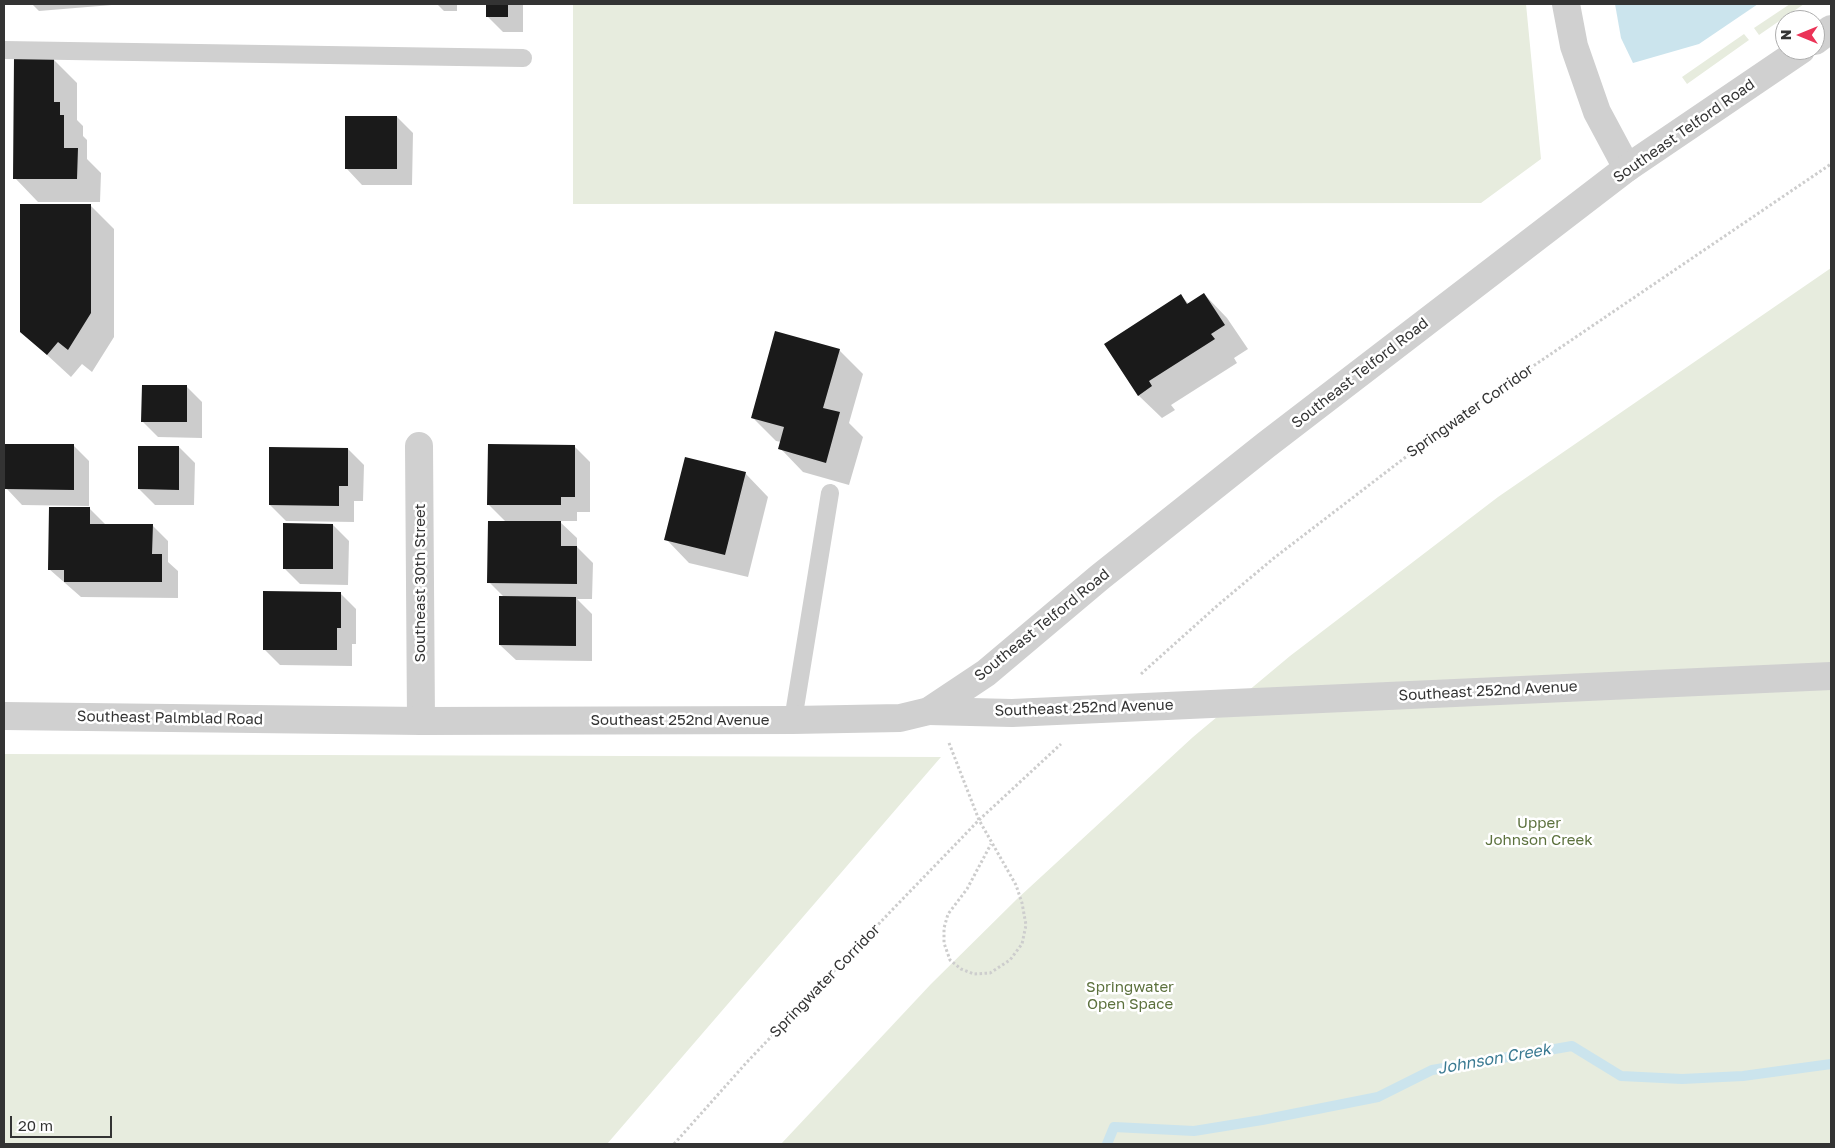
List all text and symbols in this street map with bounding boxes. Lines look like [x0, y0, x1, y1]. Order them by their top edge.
north arrow [1775, 10, 1825, 60]
text: N [1777, 30, 1794, 40]
street label: Southeast Telford Road [1610, 75, 1758, 187]
street label: Southeast Telford Road [1288, 314, 1432, 432]
street label: Springwater Corridor [1403, 360, 1537, 462]
street label: Southeast 30th Street [411, 503, 429, 663]
street label: Southeast Telford Road [971, 565, 1113, 685]
street label: Southeast 252nd Avenue [1398, 677, 1578, 705]
street label: Southeast 252nd Avenue [994, 696, 1174, 720]
street label: Southeast Palmblad Road [77, 707, 263, 729]
street label: Southeast 252nd Avenue [590, 711, 770, 729]
park label: Upper Johnson Creek [1485, 814, 1593, 849]
street label: Springwater Corridor [766, 921, 884, 1041]
park label: Springwater Open Space [1086, 978, 1174, 1013]
water label: Johnson Creek [1436, 1040, 1552, 1078]
scale bar [12, 1106, 115, 1138]
text: 20 m [18, 1116, 53, 1134]

